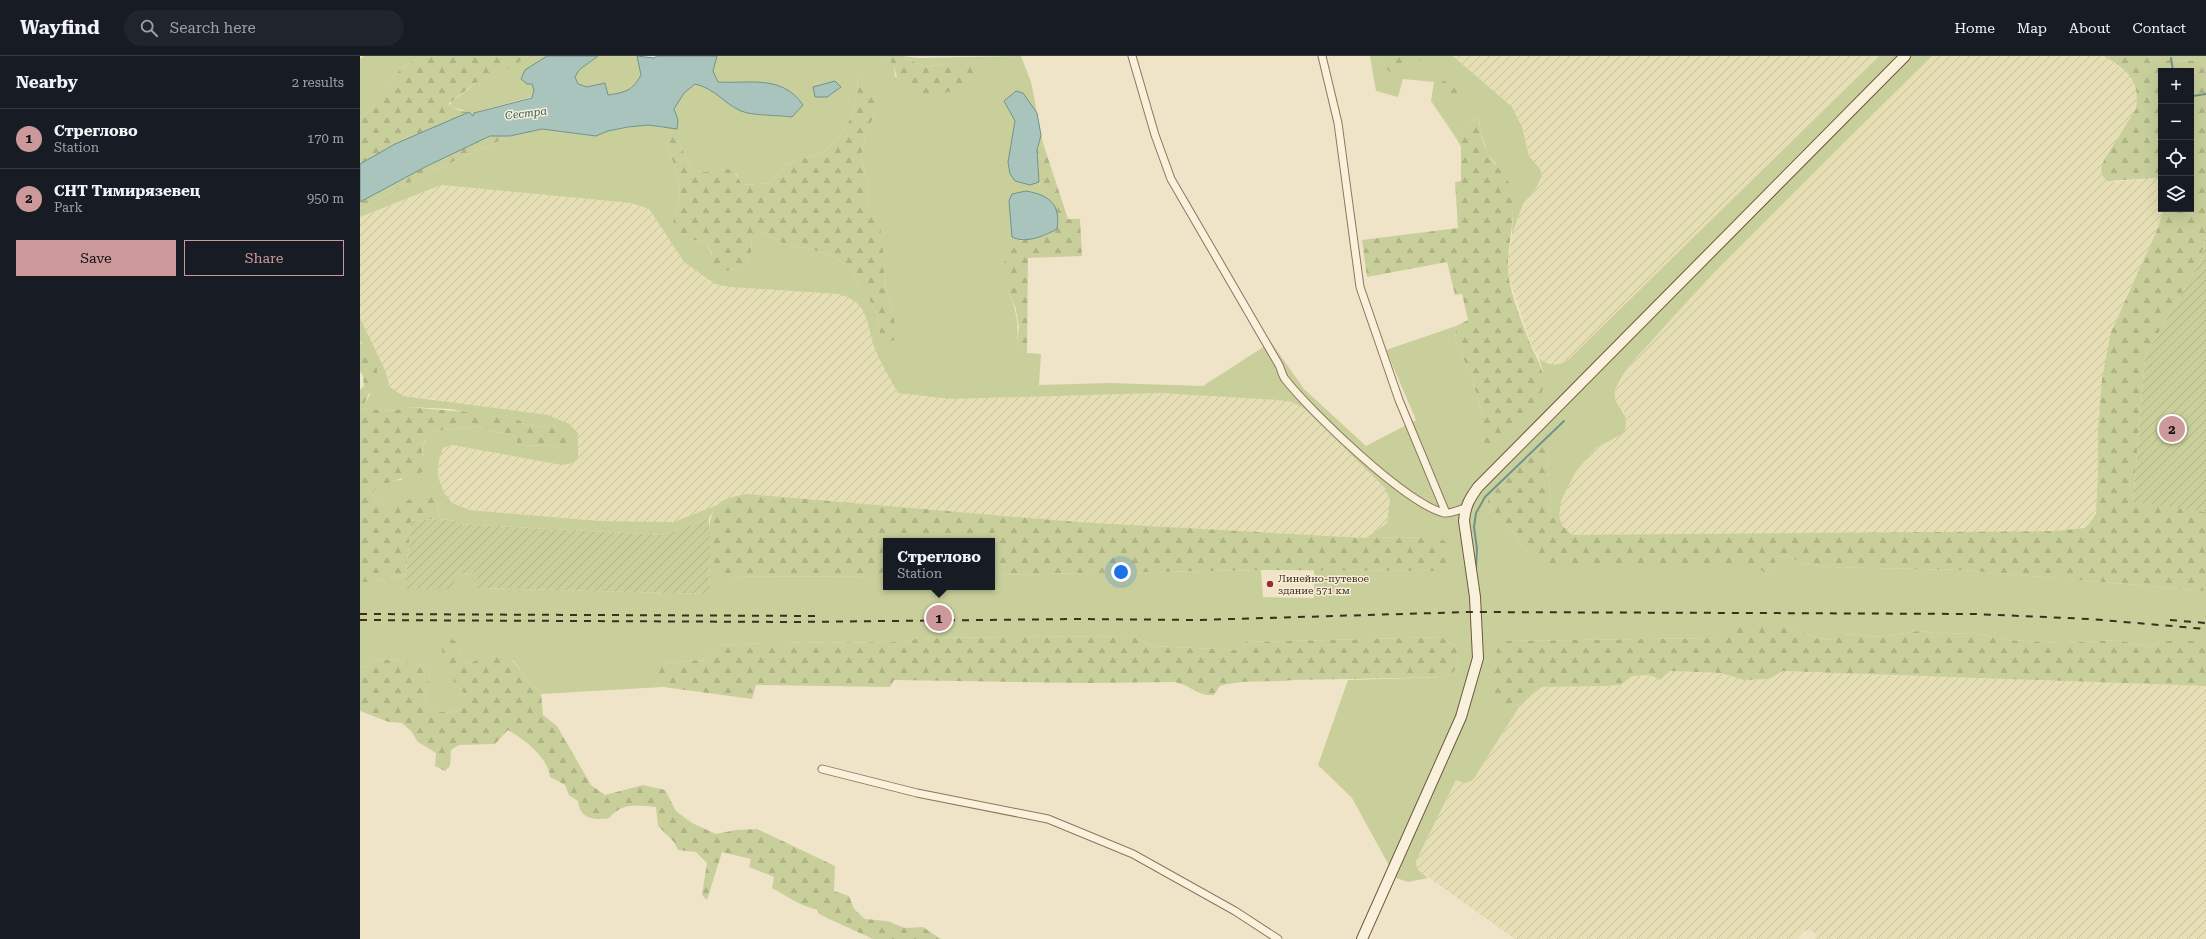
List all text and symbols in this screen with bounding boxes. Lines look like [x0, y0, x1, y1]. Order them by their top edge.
search box [124, 10, 404, 46]
text: Wayfind [20, 16, 100, 39]
icon: search [138, 17, 160, 39]
text: Search here [170, 19, 256, 37]
text: Home [1954, 20, 1995, 36]
text: Map [2017, 20, 2047, 36]
text: About [2069, 20, 2111, 36]
text: Contact [2133, 20, 2186, 36]
map controls [2158, 68, 2194, 212]
button: + [2158, 68, 2194, 104]
text: Nearby [16, 72, 78, 92]
text: 2 results [292, 75, 344, 90]
water label: Сестра [504, 104, 548, 123]
button: − [2158, 104, 2194, 140]
text: Стреглово [54, 122, 138, 140]
text: 1 [25, 131, 33, 146]
text: 170 m [307, 131, 344, 146]
text: Station [54, 140, 99, 155]
button: locate [2158, 140, 2194, 176]
button: layers [2158, 176, 2194, 212]
text: СНТ Тимирязевец [54, 182, 200, 200]
text: 2 [25, 191, 33, 206]
text: 950 m [307, 191, 344, 206]
text: Park [54, 200, 83, 215]
button: Save [16, 240, 176, 276]
button: Share [184, 240, 344, 276]
pin: 2 [2159, 414, 2185, 444]
popup [883, 538, 995, 590]
text: Стреглово [897, 548, 981, 566]
your location [1111, 562, 1131, 582]
text: Station [897, 566, 942, 581]
place label: Линейно-путевое здание 571 км [1278, 573, 1370, 596]
marker: Линейно-путевое здание 571 км [1265, 579, 1275, 589]
pin: 1 [926, 603, 952, 633]

